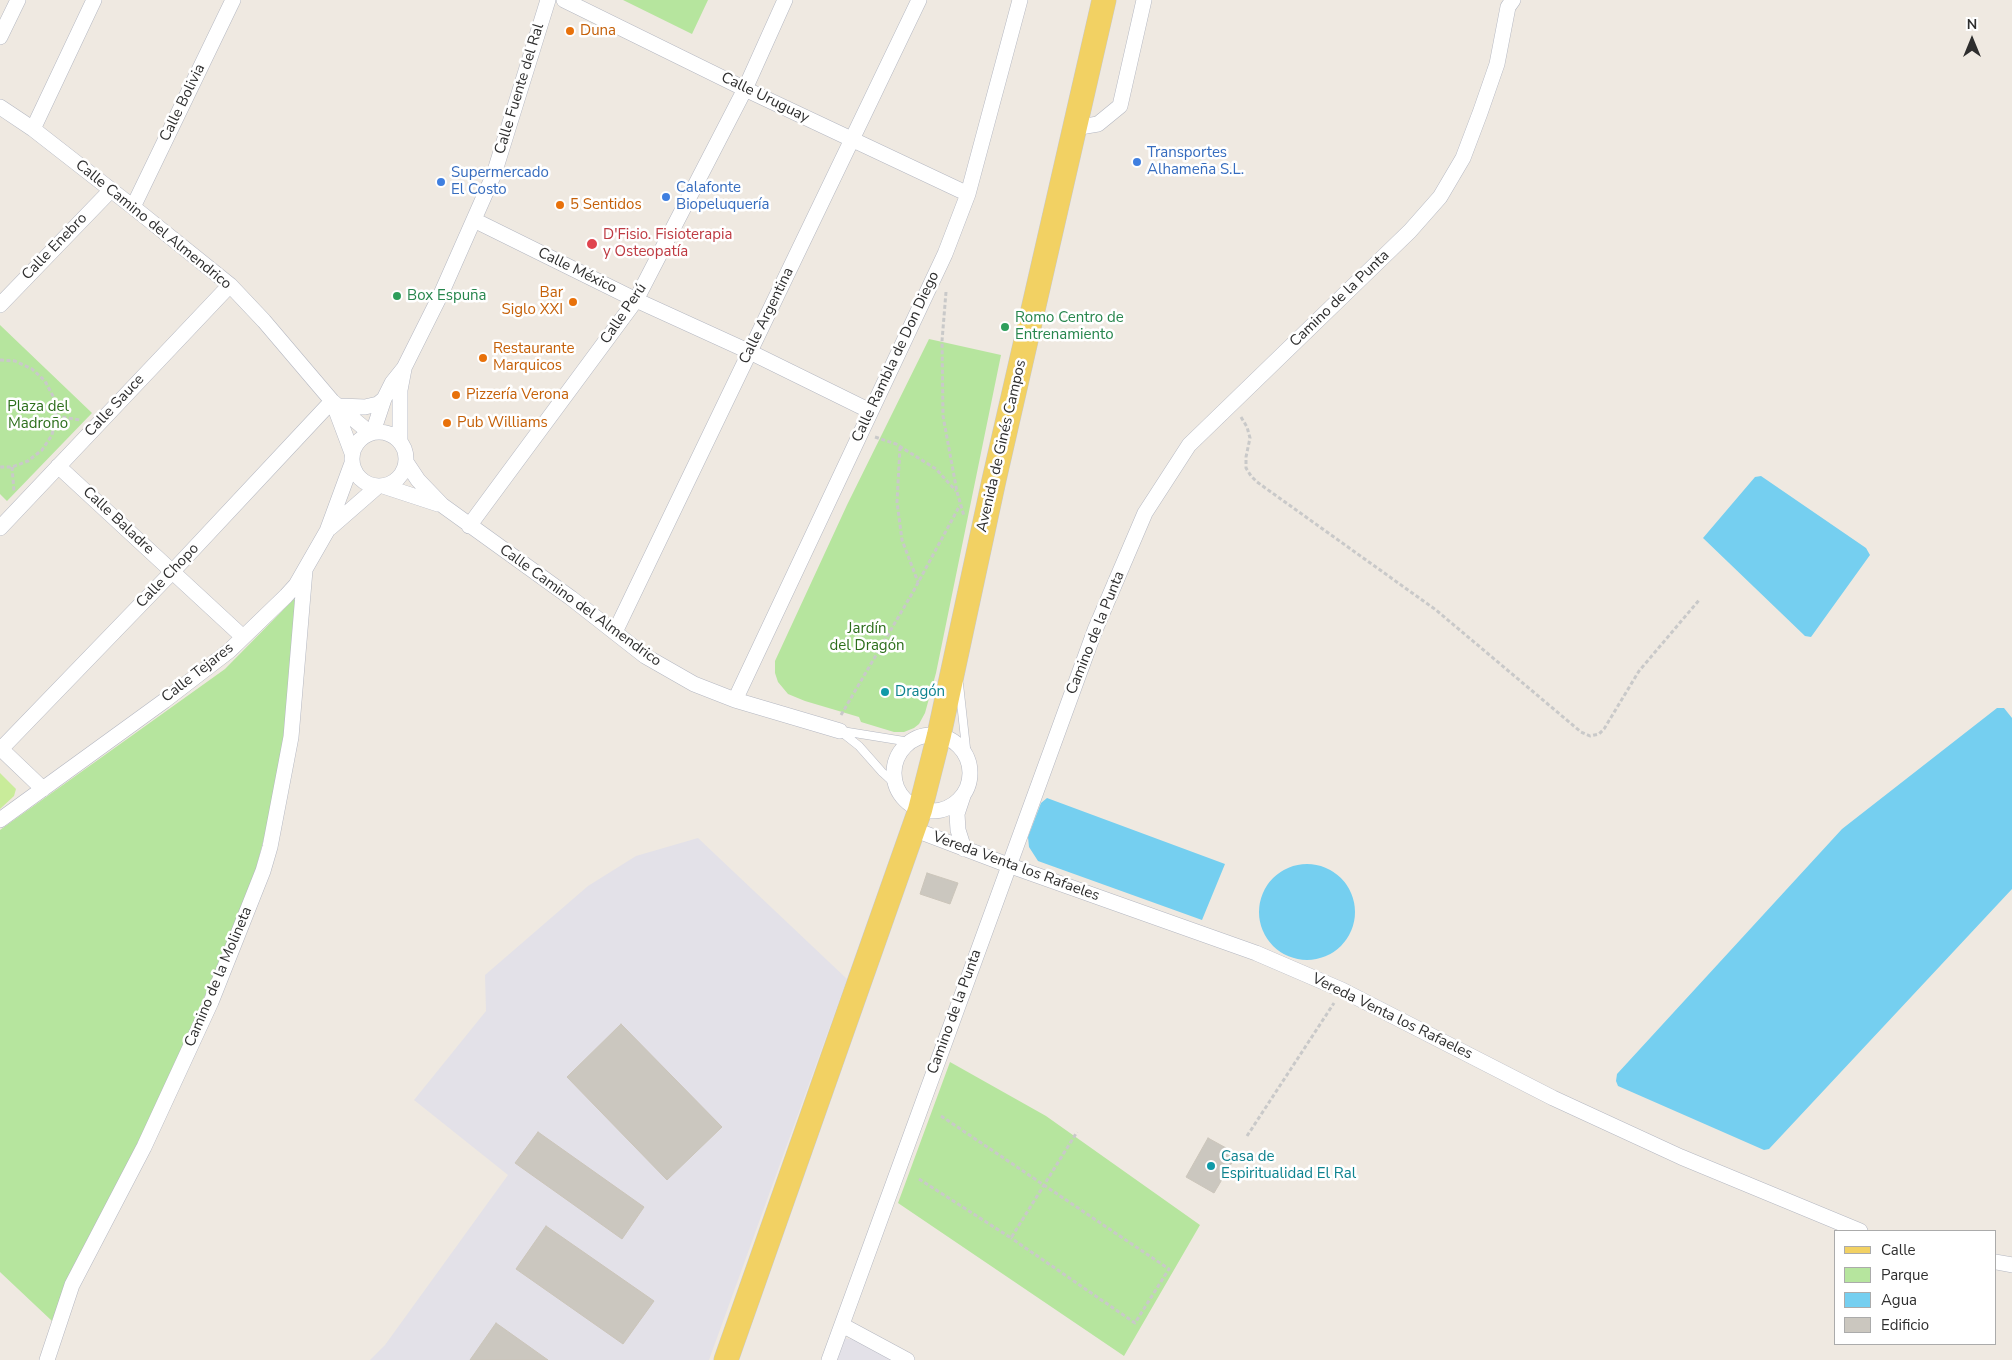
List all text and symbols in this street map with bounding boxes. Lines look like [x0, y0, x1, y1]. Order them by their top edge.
north arrow [1947, 15, 1997, 65]
text: N [1967, 15, 1977, 34]
street label: Calle Fuente del Ral [492, 21, 548, 157]
place label: Duna [580, 22, 616, 40]
marker: Duna [564, 25, 576, 37]
street label: Calle Bolivia [157, 61, 209, 145]
street label: Calle Uruguay [718, 69, 812, 127]
place label: Transportes Alhameña S.L. [1147, 144, 1244, 179]
street label: Calle Camino del Almendrico [71, 156, 235, 294]
marker: Transportes Alhameña S.L. [1131, 156, 1143, 168]
place label: Supermercado El Costo [451, 164, 549, 199]
marker: Supermercado El Costo [435, 176, 447, 188]
place label: Calafonte Biopeluquería [676, 179, 769, 214]
marker: Calafonte Biopeluquería [660, 191, 672, 203]
place label: 5 Sentidos [570, 196, 642, 214]
marker: 5 Sentidos [554, 199, 566, 211]
street label: Calle Enebro [19, 210, 91, 284]
place label: D'Fisio. Fisioterapia y Osteopatía [603, 226, 732, 261]
marker: D'Fisio. Fisioterapia y Osteopatía [585, 237, 599, 251]
street label: Calle México [535, 244, 619, 298]
street label: Camino de la Punta [1287, 247, 1393, 351]
street label: Calle Argentina [736, 265, 798, 367]
street label: Calle Rambla de Don Diego [848, 269, 944, 445]
street label: Calle Perú [597, 280, 651, 348]
place label: Bar Siglo XXI [502, 284, 563, 319]
place label: Box Espuña [407, 287, 487, 305]
marker: Box Espuña [391, 290, 403, 302]
marker: Bar Siglo XXI [567, 296, 579, 308]
place label: Romo Centro de Entrenamiento [1015, 309, 1124, 344]
marker: Romo Centro de Entrenamiento [999, 321, 1011, 333]
place label: Restaurante Marquicos [493, 340, 575, 375]
marker: Restaurante Marquicos [477, 352, 489, 364]
street label: Avenida de Ginés Campos [973, 358, 1031, 534]
street label: Calle Sauce [82, 371, 148, 441]
place label: Pizzería Verona [466, 386, 569, 404]
marker: Pizzería Verona [450, 389, 462, 401]
park label: Plaza del Madroño [7, 398, 69, 433]
place label: Pub Williams [457, 414, 548, 432]
marker: Pub Williams [441, 417, 453, 429]
street label: Calle Baladre [79, 483, 157, 559]
street label: Calle Chopo [133, 540, 203, 612]
street label: Calle Camino del Almendrico [496, 541, 664, 671]
street label: Camino de la Punta [1063, 569, 1129, 697]
park label: Jardín del Dragón [829, 620, 905, 655]
street label: Calle Tejares [158, 639, 238, 707]
place label: Dragón [895, 683, 945, 701]
marker: Dragón [879, 686, 891, 698]
street label: Vereda Venta los Rafaeles [930, 828, 1102, 906]
street label: Camino de la Molineta [181, 904, 257, 1050]
street label: Camino de la Punta [924, 947, 986, 1077]
street label: Vereda Venta los Rafaeles [1309, 970, 1475, 1064]
place label: Casa de Espiritualidad El Ral [1221, 1148, 1356, 1183]
marker: Casa de Espiritualidad El Ral [1205, 1160, 1217, 1172]
legend [1834, 1230, 1997, 1345]
text: Calle [1881, 1240, 1916, 1260]
text: Parque [1881, 1265, 1929, 1285]
text: Agua [1881, 1290, 1917, 1310]
text: Edificio [1881, 1315, 1929, 1335]

